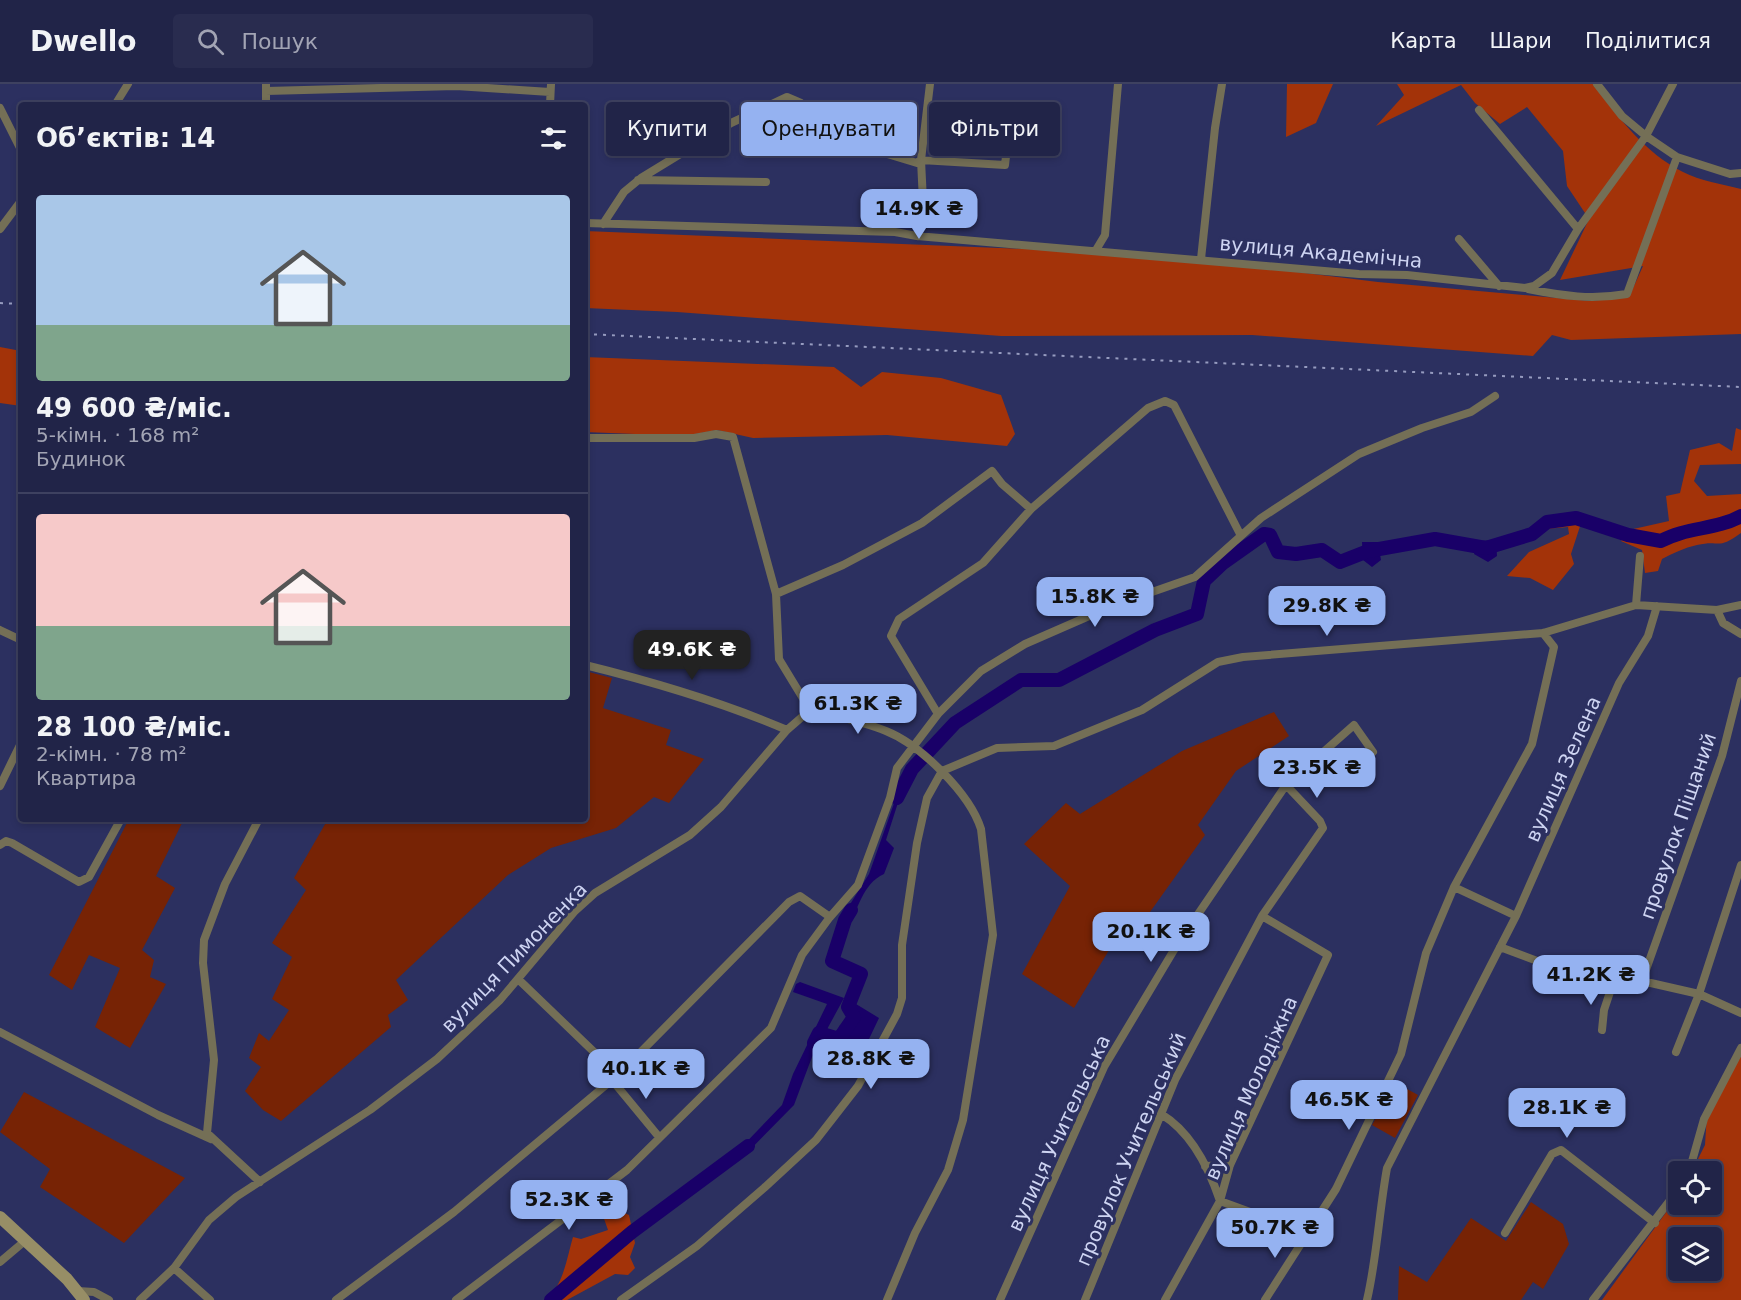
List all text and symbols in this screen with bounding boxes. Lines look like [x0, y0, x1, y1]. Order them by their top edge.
search box [173, 14, 593, 68]
text: Dwello [30, 25, 137, 58]
icon: search [194, 25, 227, 58]
text: Пошук [242, 29, 318, 54]
text: Карта [1390, 29, 1457, 53]
text: Шари [1490, 29, 1552, 53]
text: Поділитися [1585, 29, 1711, 53]
chip: Купити [606, 102, 729, 156]
chip: Орендувати [741, 102, 917, 156]
chip: Фільтри [929, 102, 1060, 156]
icon: filters [537, 122, 570, 155]
text: Об’єктів: 14 [36, 123, 215, 153]
pin: 14.9K ₴ [864, 189, 974, 240]
text: 14.9K ₴ [875, 196, 964, 220]
street label: вулиця Академічна [1219, 231, 1423, 273]
icon: home [249, 234, 357, 342]
text: 49 600 ₴/міс. [36, 393, 232, 423]
text: 5-кімн. · 168 m² [36, 423, 199, 447]
text: Будинок [36, 447, 126, 471]
icon: home [249, 553, 357, 661]
pin: 15.8K ₴ [1040, 577, 1150, 628]
text: 15.8K ₴ [1051, 584, 1140, 608]
pin: 29.8K ₴ [1272, 586, 1382, 637]
text: 29.8K ₴ [1283, 593, 1372, 617]
pin: 49.6K ₴ [637, 630, 747, 681]
text: 49.6K ₴ [648, 637, 737, 661]
pin: 61.3K ₴ [803, 684, 913, 735]
text: 61.3K ₴ [814, 691, 903, 715]
street label: вулиця Зелена [1520, 692, 1606, 846]
text: 28 100 ₴/міс. [36, 712, 232, 742]
street label: провулок Піщаний [1635, 729, 1721, 923]
text: 2-кімн. · 78 m² [36, 742, 186, 766]
pin: 23.5K ₴ [1262, 748, 1372, 799]
text: 23.5K ₴ [1273, 755, 1362, 779]
text: Квартира [36, 766, 137, 790]
street label: вулиця Пимоненка [436, 877, 592, 1037]
pin: 20.1K ₴ [1096, 912, 1206, 963]
text: 20.1K ₴ [1107, 919, 1196, 943]
pin: 41.2K ₴ [1536, 955, 1646, 1006]
text: 41.2K ₴ [1547, 962, 1636, 986]
street label: вулиця Молодіжна [1200, 992, 1302, 1184]
street label: провулок Учительський [1071, 1029, 1191, 1269]
street label: вулиця Учительська [1003, 1031, 1115, 1235]
pin: 28.8K ₴ [816, 1039, 926, 1090]
text: 28.8K ₴ [827, 1046, 916, 1070]
pin: 40.1K ₴ [591, 1049, 701, 1100]
text: 40.1K ₴ [602, 1056, 691, 1080]
pin: 46.5K ₴ [1294, 1080, 1404, 1131]
text: 46.5K ₴ [1305, 1087, 1394, 1111]
pin: 28.1K ₴ [1512, 1088, 1622, 1139]
text: 28.1K ₴ [1523, 1095, 1612, 1119]
map controls [1668, 1161, 1722, 1281]
button: locate [1668, 1161, 1722, 1215]
pin: 52.3K ₴ [514, 1180, 624, 1231]
text: 52.3K ₴ [525, 1187, 614, 1211]
pin: 50.7K ₴ [1220, 1208, 1330, 1259]
text: 50.7K ₴ [1231, 1215, 1320, 1239]
button: layers [1668, 1227, 1722, 1281]

